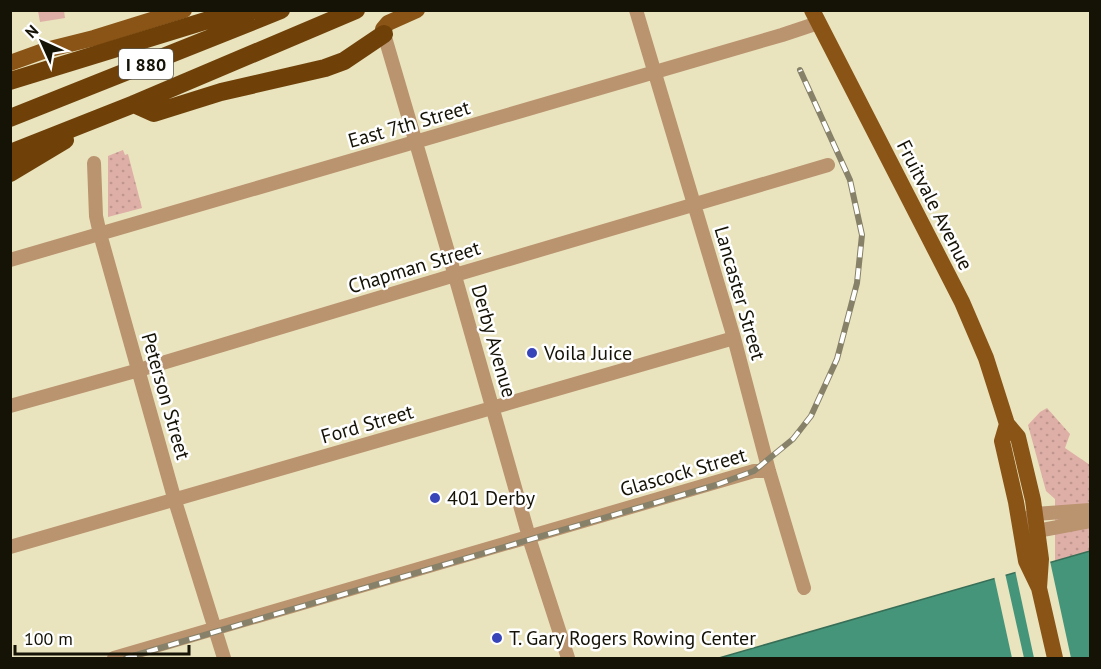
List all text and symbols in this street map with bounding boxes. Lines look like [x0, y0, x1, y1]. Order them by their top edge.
north arrow [12, 12, 72, 72]
text: N [21, 21, 42, 42]
road number: I 880 [119, 49, 173, 79]
street label: East 7th Street [345, 94, 473, 154]
street label: Fruitvale Avenue [891, 135, 979, 275]
street label: Lancaster Street [708, 223, 772, 363]
street label: Chapman Street [345, 235, 483, 299]
street label: Derby Avenue [465, 281, 523, 401]
street label: Peterson Street [135, 330, 197, 463]
place label: Voila Juice [543, 340, 632, 366]
marker: Voila Juice [525, 346, 539, 360]
street label: Ford Street [318, 398, 416, 450]
street label: Glascock Street [617, 442, 749, 502]
place label: 401 Derby [447, 485, 536, 511]
marker: 401 Derby [428, 491, 442, 505]
scale bar [15, 618, 189, 656]
place label: T. Gary Rogers Rowing Center [509, 625, 756, 651]
text: 100 m [24, 627, 73, 650]
marker: T. Gary Rogers Rowing Center [490, 631, 504, 645]

